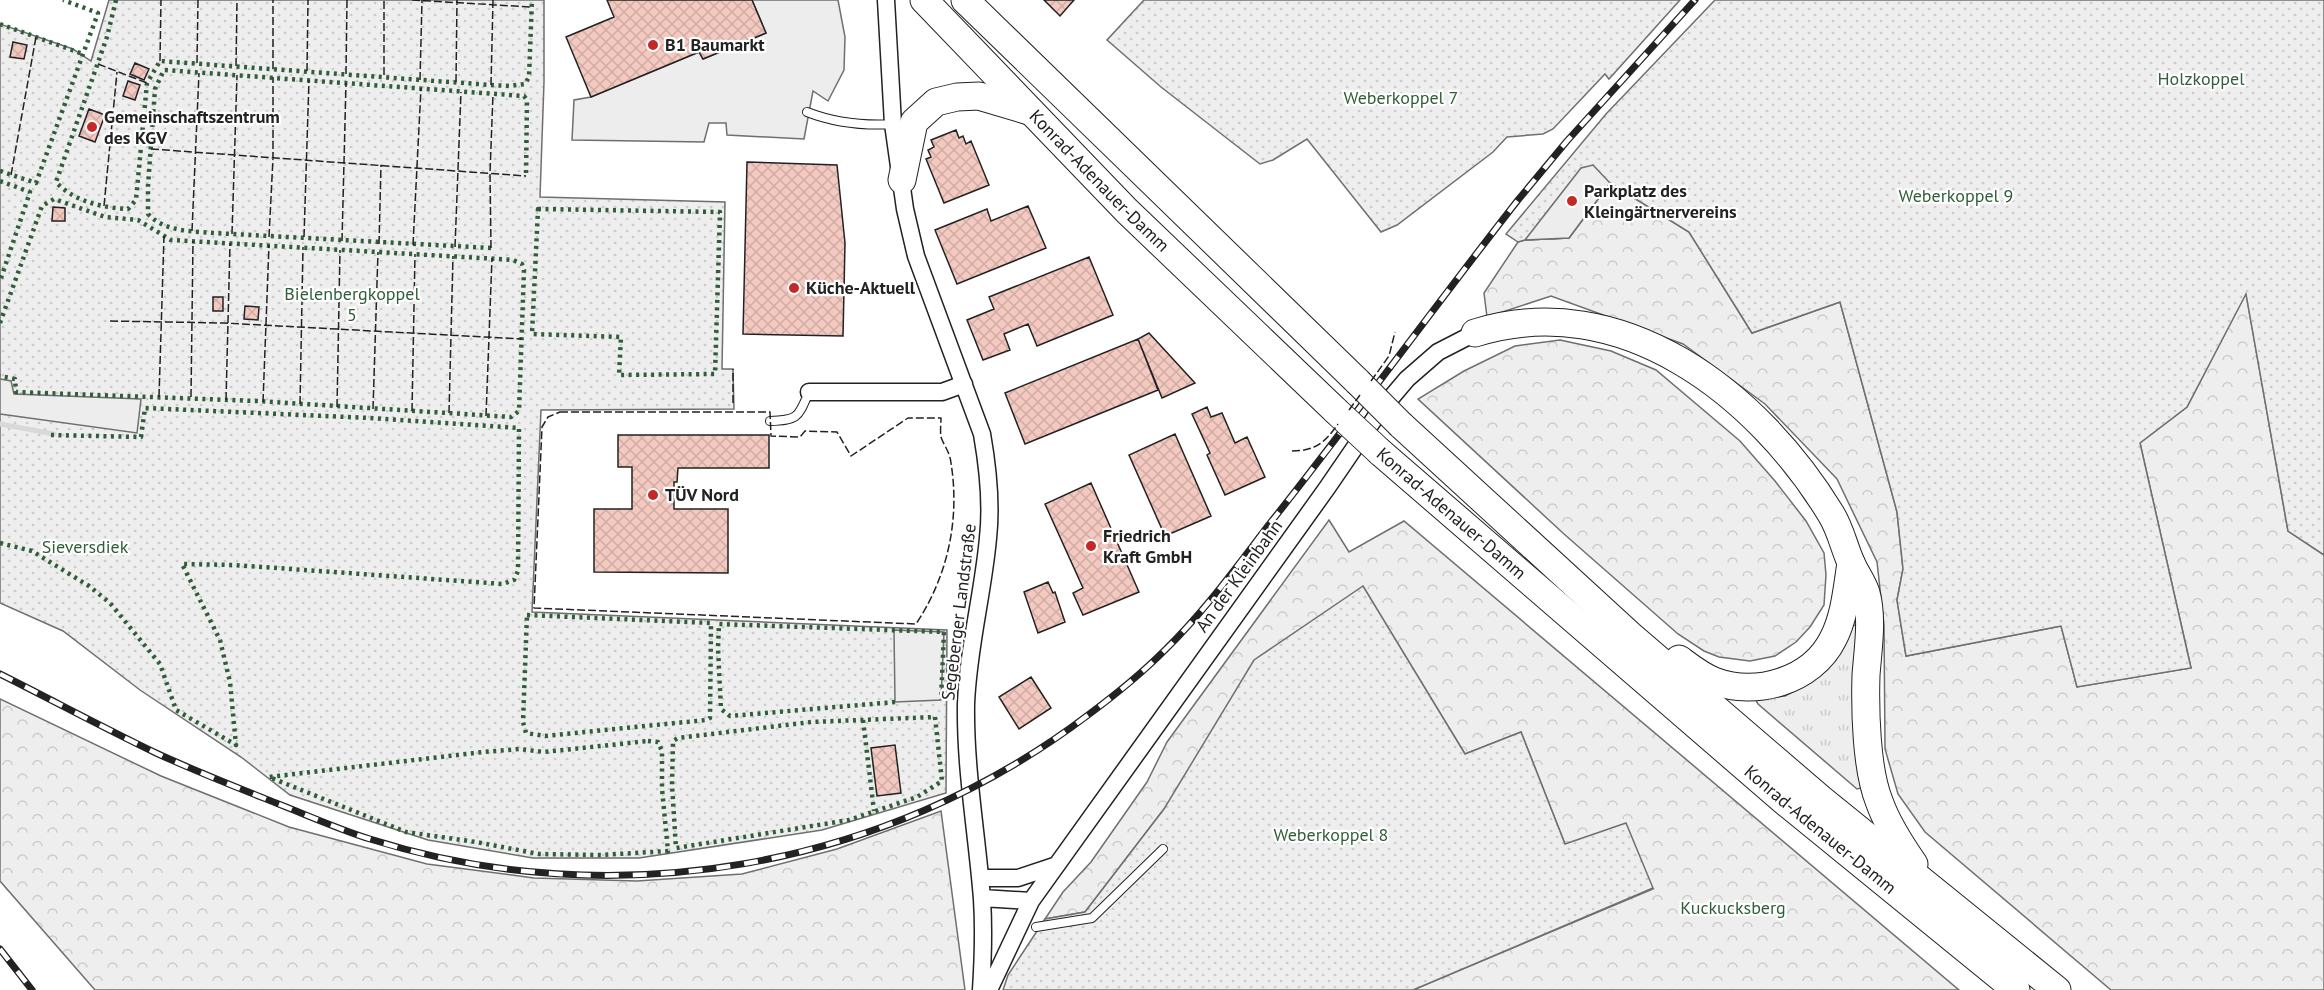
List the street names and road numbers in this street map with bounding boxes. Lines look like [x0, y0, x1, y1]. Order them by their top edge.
street label: Konrad-Adenauer-Damm [1025, 105, 1175, 257]
street label: Konrad-Adenauer-Damm [1372, 442, 1531, 584]
street label: An der Kleinbahn [1190, 515, 1287, 636]
street label: Segeberger Landstraße [936, 522, 981, 702]
street label: Konrad-Adenauer-Damm [1740, 760, 1901, 899]

